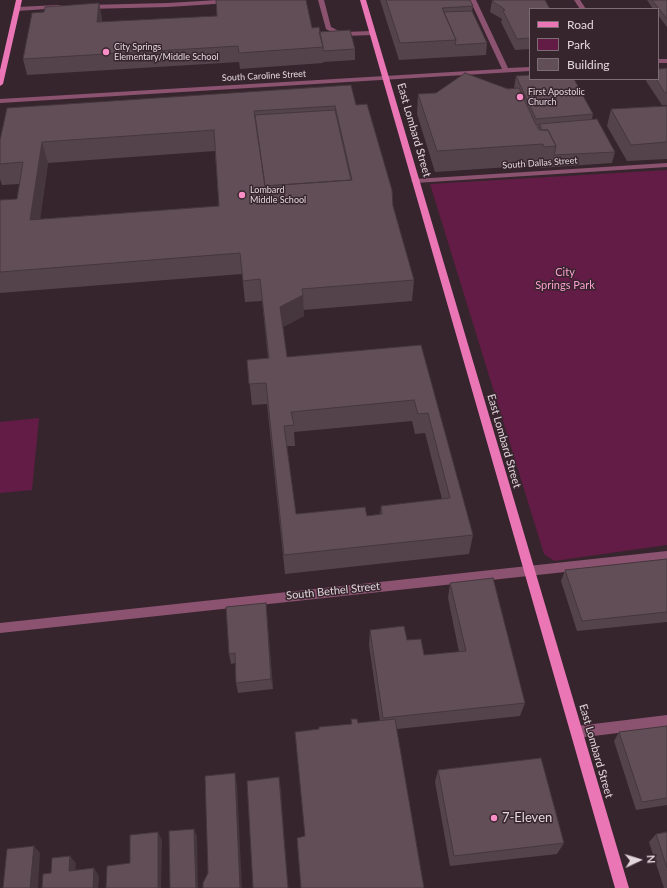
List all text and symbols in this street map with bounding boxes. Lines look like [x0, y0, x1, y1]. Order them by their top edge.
legend [529, 8, 659, 80]
text: Road [567, 17, 594, 32]
text: Park [567, 37, 590, 52]
place label: City Springs Elementary/Middle School [114, 42, 219, 63]
marker: City Springs Elementary/Middle School [101, 47, 111, 57]
text: Building [567, 57, 610, 72]
street label: South Caroline Street [222, 68, 306, 84]
street label: East Lombard Street [394, 81, 434, 179]
place label: First Apostolic Church [528, 87, 585, 108]
marker: First Apostolic Church [515, 92, 525, 102]
street label: South Dallas Street [502, 155, 578, 171]
place label: Lombard Middle School [250, 185, 306, 206]
marker: Lombard Middle School [237, 190, 247, 200]
park label: City Springs Park [535, 265, 595, 291]
street label: East Lombard Street [484, 392, 524, 490]
street label: South Bethel Street [285, 580, 381, 602]
street label: East Lombard Street [576, 702, 616, 800]
place label: 7-Eleven [502, 810, 552, 826]
marker: 7-Eleven [489, 813, 499, 823]
north arrow [619, 840, 659, 880]
text: N [645, 854, 658, 864]

